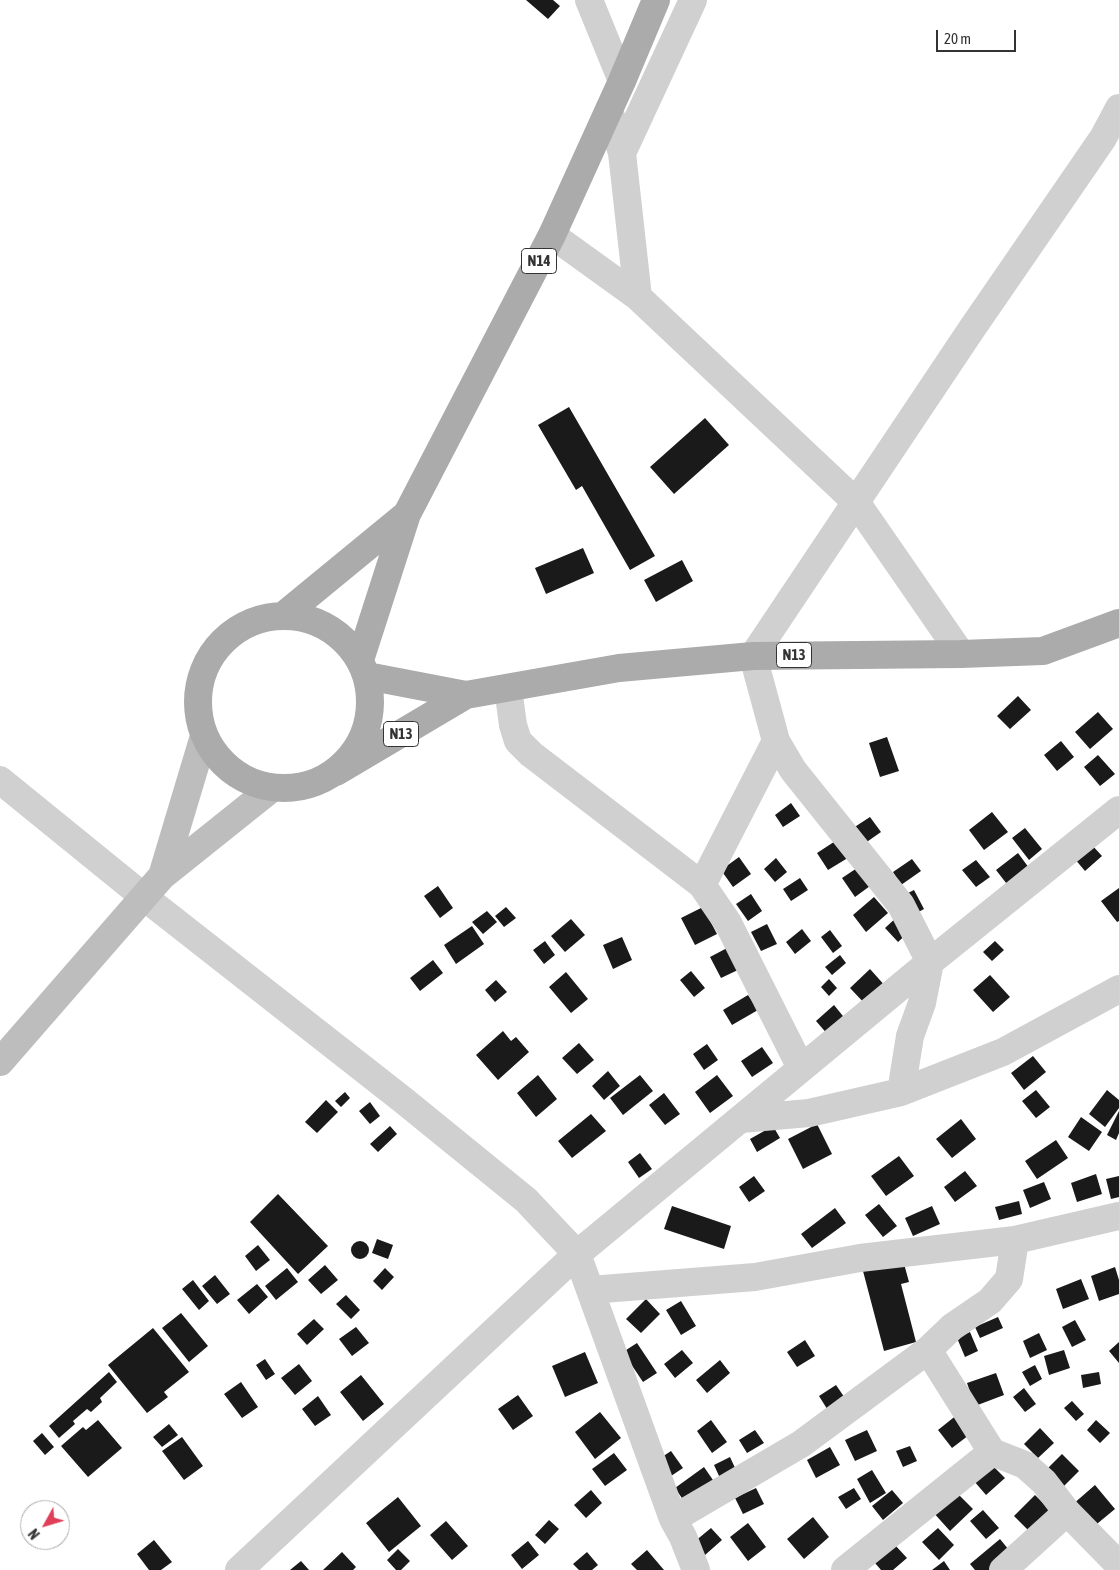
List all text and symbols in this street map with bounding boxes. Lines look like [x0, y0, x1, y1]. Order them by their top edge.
scale bar [939, 20, 1019, 52]
text: 20 m [944, 30, 971, 47]
road number: N14 [522, 248, 556, 274]
road number: N13 [776, 642, 812, 668]
road number: N13 [384, 722, 418, 746]
north arrow [20, 1500, 70, 1550]
text: N [25, 1526, 43, 1542]

